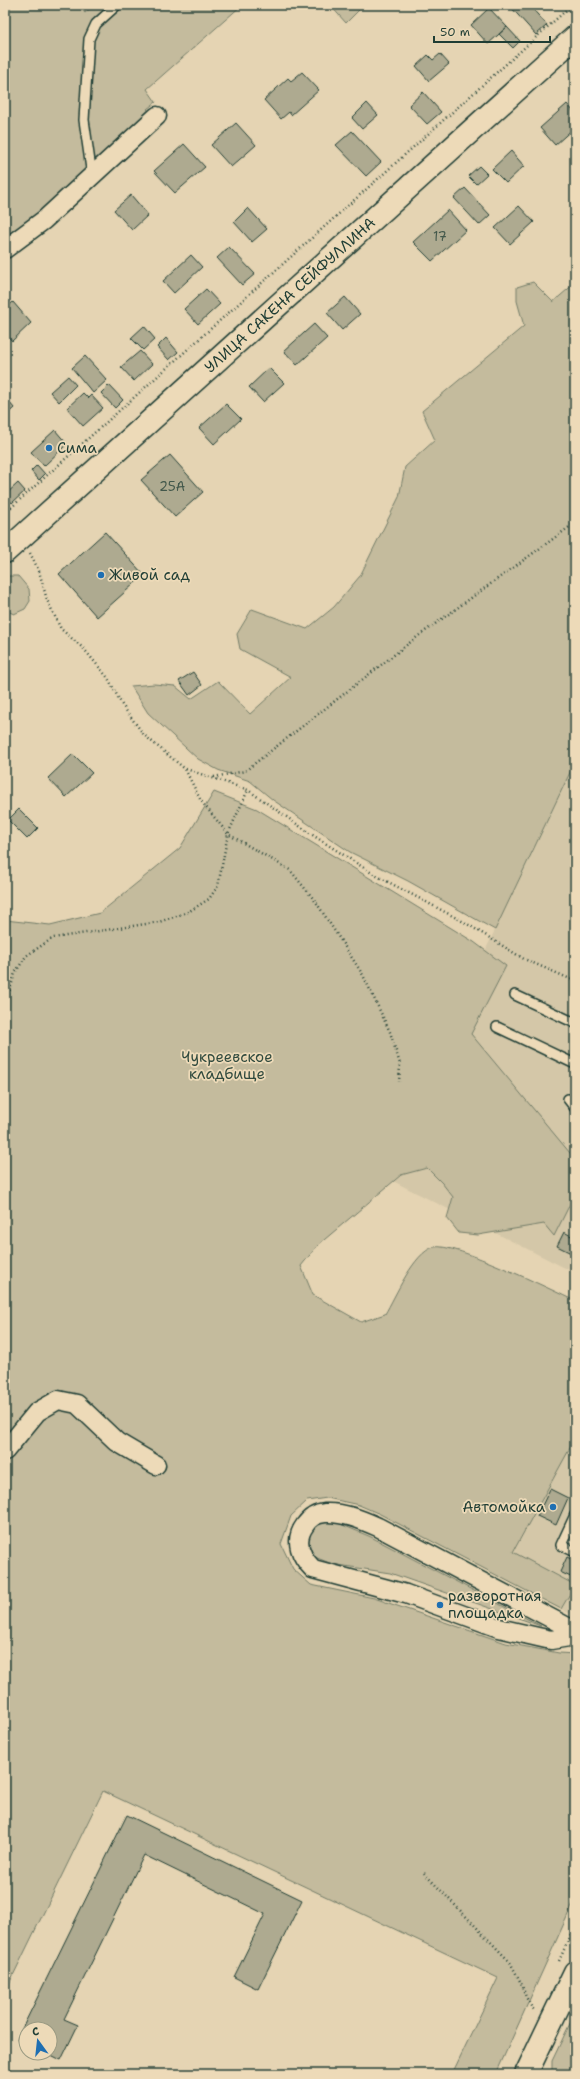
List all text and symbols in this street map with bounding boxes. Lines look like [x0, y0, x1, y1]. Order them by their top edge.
scale bar [434, 18, 550, 44]
text: 50 m [440, 24, 470, 40]
street label: УЛИЦА САКЕНА СЕЙФУЛЛИНА [200, 212, 380, 377]
house number: 17 [433, 228, 447, 245]
place label: Сима [57, 438, 97, 458]
marker: Сима [44, 443, 54, 453]
house number: 25А [159, 478, 185, 495]
place label: Живой сад [109, 565, 191, 585]
marker: Живой сад [96, 570, 106, 580]
park label: Чукреевское кладбище [181, 1047, 273, 1084]
place label: Автомойка [462, 1497, 546, 1517]
marker: Автомойка [548, 1502, 558, 1512]
place label: разворотная площадка [448, 1586, 542, 1623]
marker: разворотная площадка [435, 1600, 445, 1610]
north arrow [18, 2021, 58, 2061]
text: С [30, 2024, 41, 2040]

